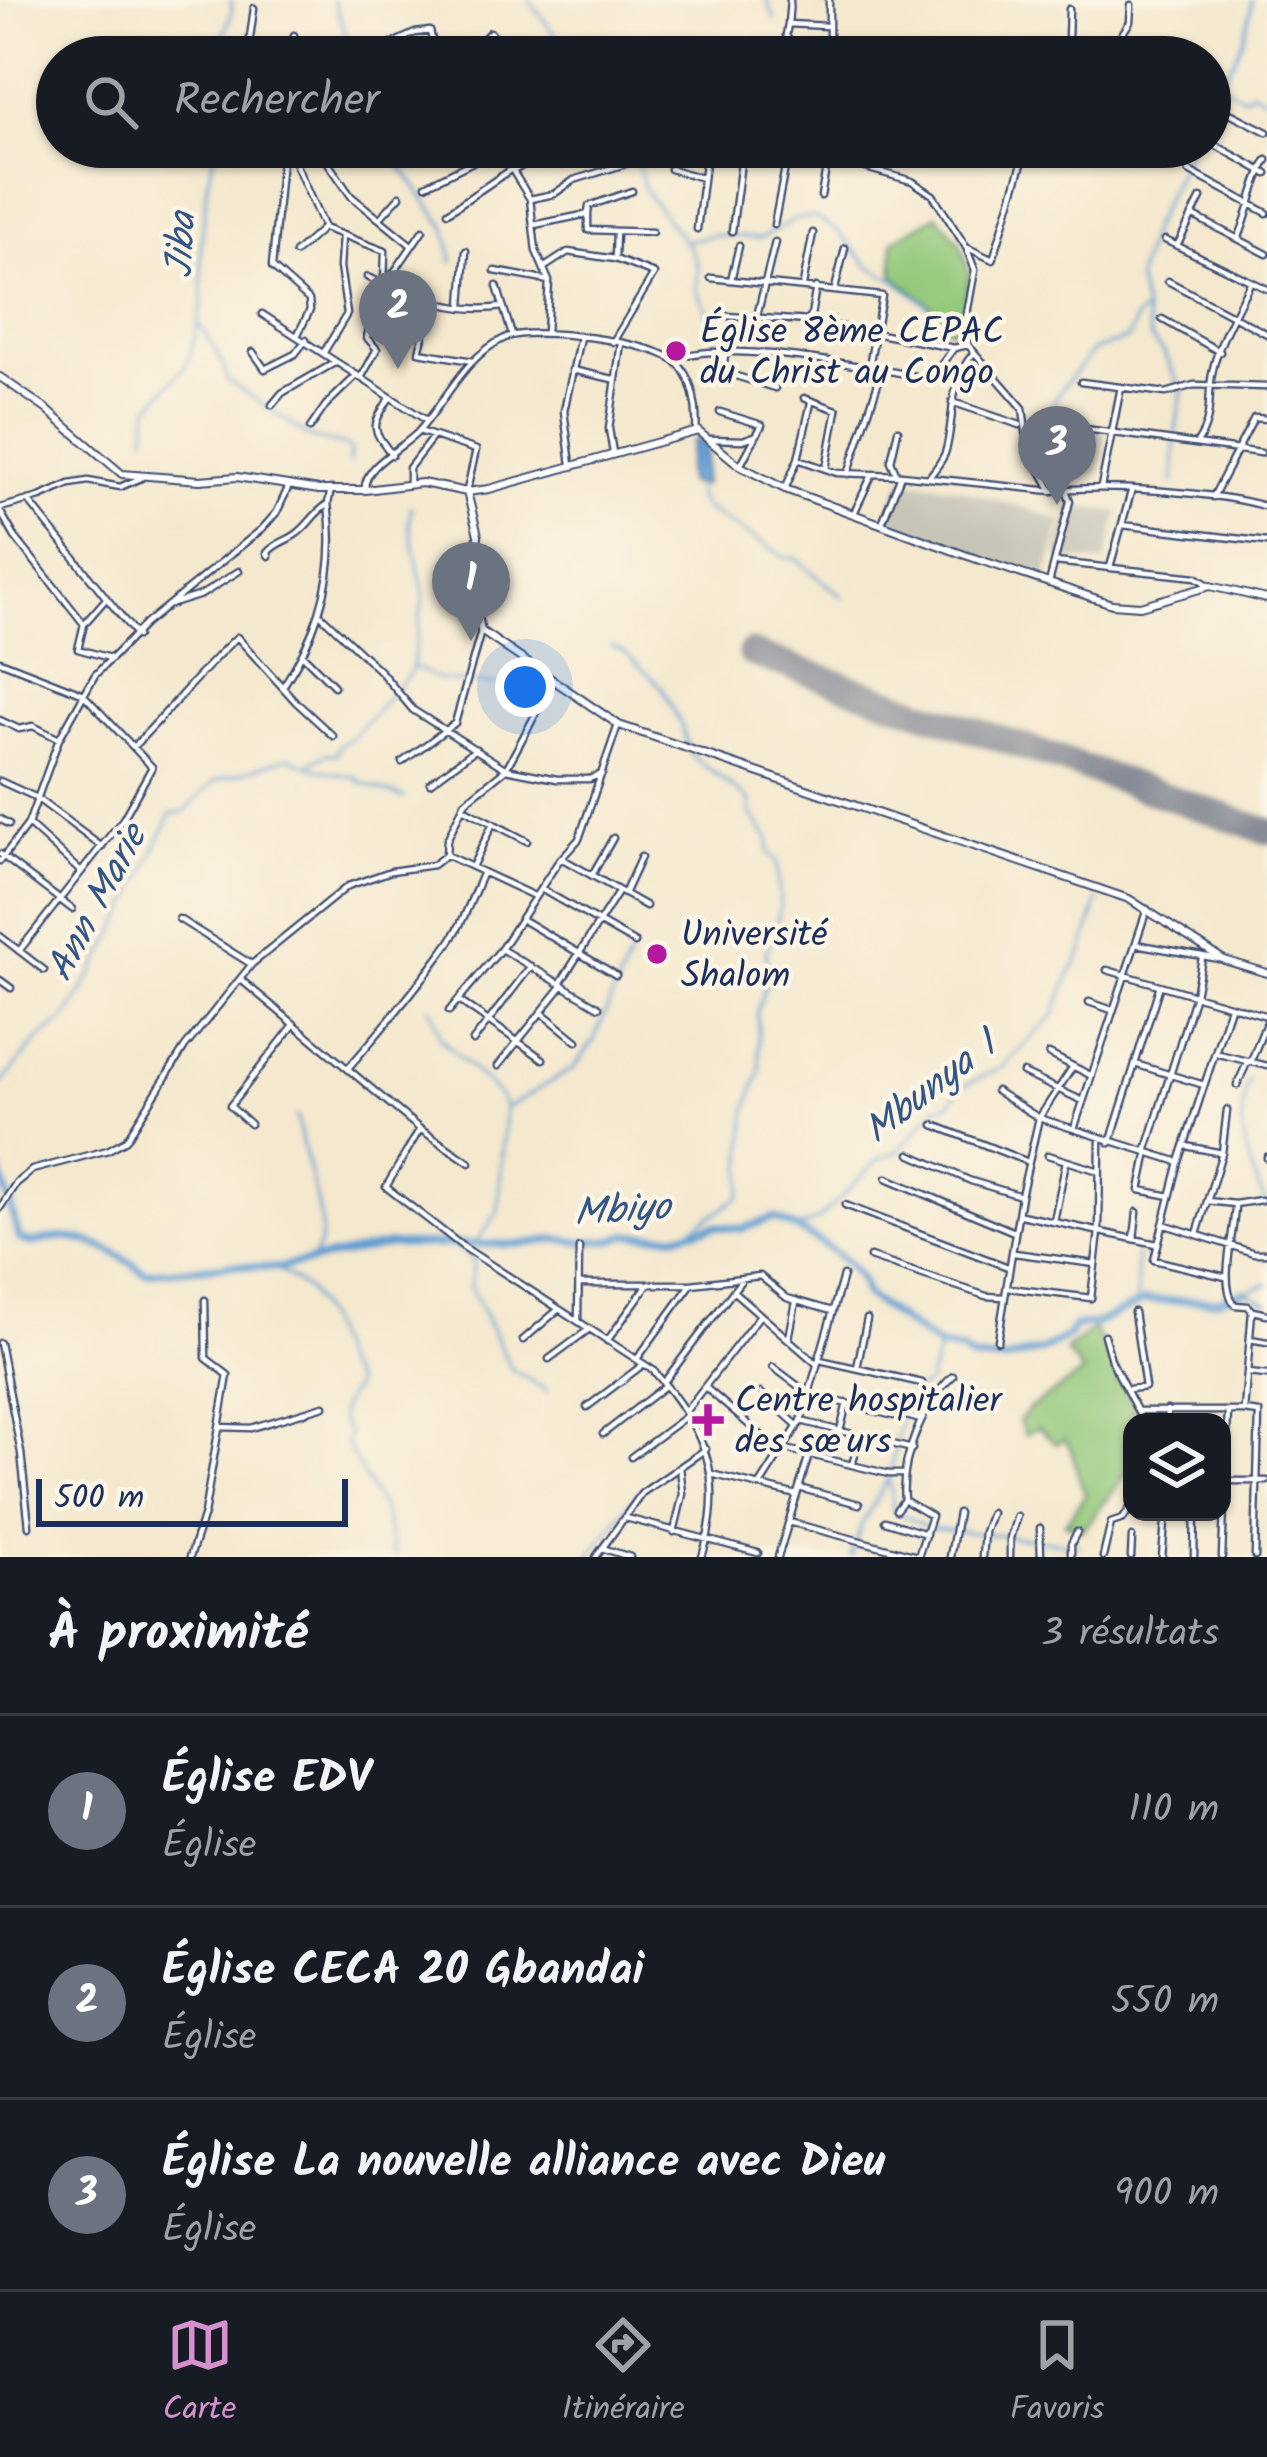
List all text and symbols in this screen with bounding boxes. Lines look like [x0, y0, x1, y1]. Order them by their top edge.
search box [36, 36, 1231, 168]
text: Rechercher [174, 66, 379, 138]
icon: search [78, 69, 144, 135]
water label: Jiba [150, 208, 216, 280]
pin: 2 [359, 270, 437, 369]
place label: Église 8ème CEPAC du Christ au Congo [700, 305, 1004, 403]
marker: Église 8ème CEPAC du Christ au Congo [663, 338, 689, 364]
pin: 3 [1018, 406, 1096, 505]
pin: 1 [432, 542, 510, 641]
your location [495, 657, 555, 717]
water label: Ann Marie [31, 811, 167, 993]
place label: Université Shalom [681, 908, 828, 1006]
marker: Université Shalom [644, 941, 670, 967]
water label: Mbunya 1 [851, 1013, 1016, 1161]
water label: Mbiyo [572, 1177, 676, 1246]
place label: Centre hospitalier des sœurs [735, 1374, 1004, 1472]
marker: Centre hospitalier des sœurs [692, 1404, 724, 1436]
map controls [1123, 1413, 1231, 1521]
button: layers [1123, 1413, 1231, 1521]
scale bar [36, 1473, 348, 1526]
text: 500 m [54, 1473, 144, 1526]
text: À proximité [48, 1595, 308, 1676]
text: 3 résultats [1041, 1604, 1219, 1666]
text: Église EDV [162, 1744, 371, 1816]
text: 1 [81, 1780, 93, 1842]
text: 110 m [1128, 1780, 1219, 1842]
text: Église [162, 1816, 256, 1878]
text: Église CECA 20 Gbandai [162, 1936, 644, 2008]
text: 2 [76, 1972, 98, 2034]
text: 550 m [1111, 1972, 1219, 2034]
text: Église [162, 2008, 256, 2070]
text: Église La nouvelle alliance avec Dieu [162, 2128, 885, 2200]
text: 3 [76, 2164, 98, 2226]
text: 900 m [1114, 2164, 1219, 2226]
text: Église [162, 2200, 256, 2262]
tab: Carte [163, 2312, 236, 2437]
tab: Itinéraire [562, 2312, 685, 2437]
tab: Favoris [1010, 2312, 1104, 2437]

